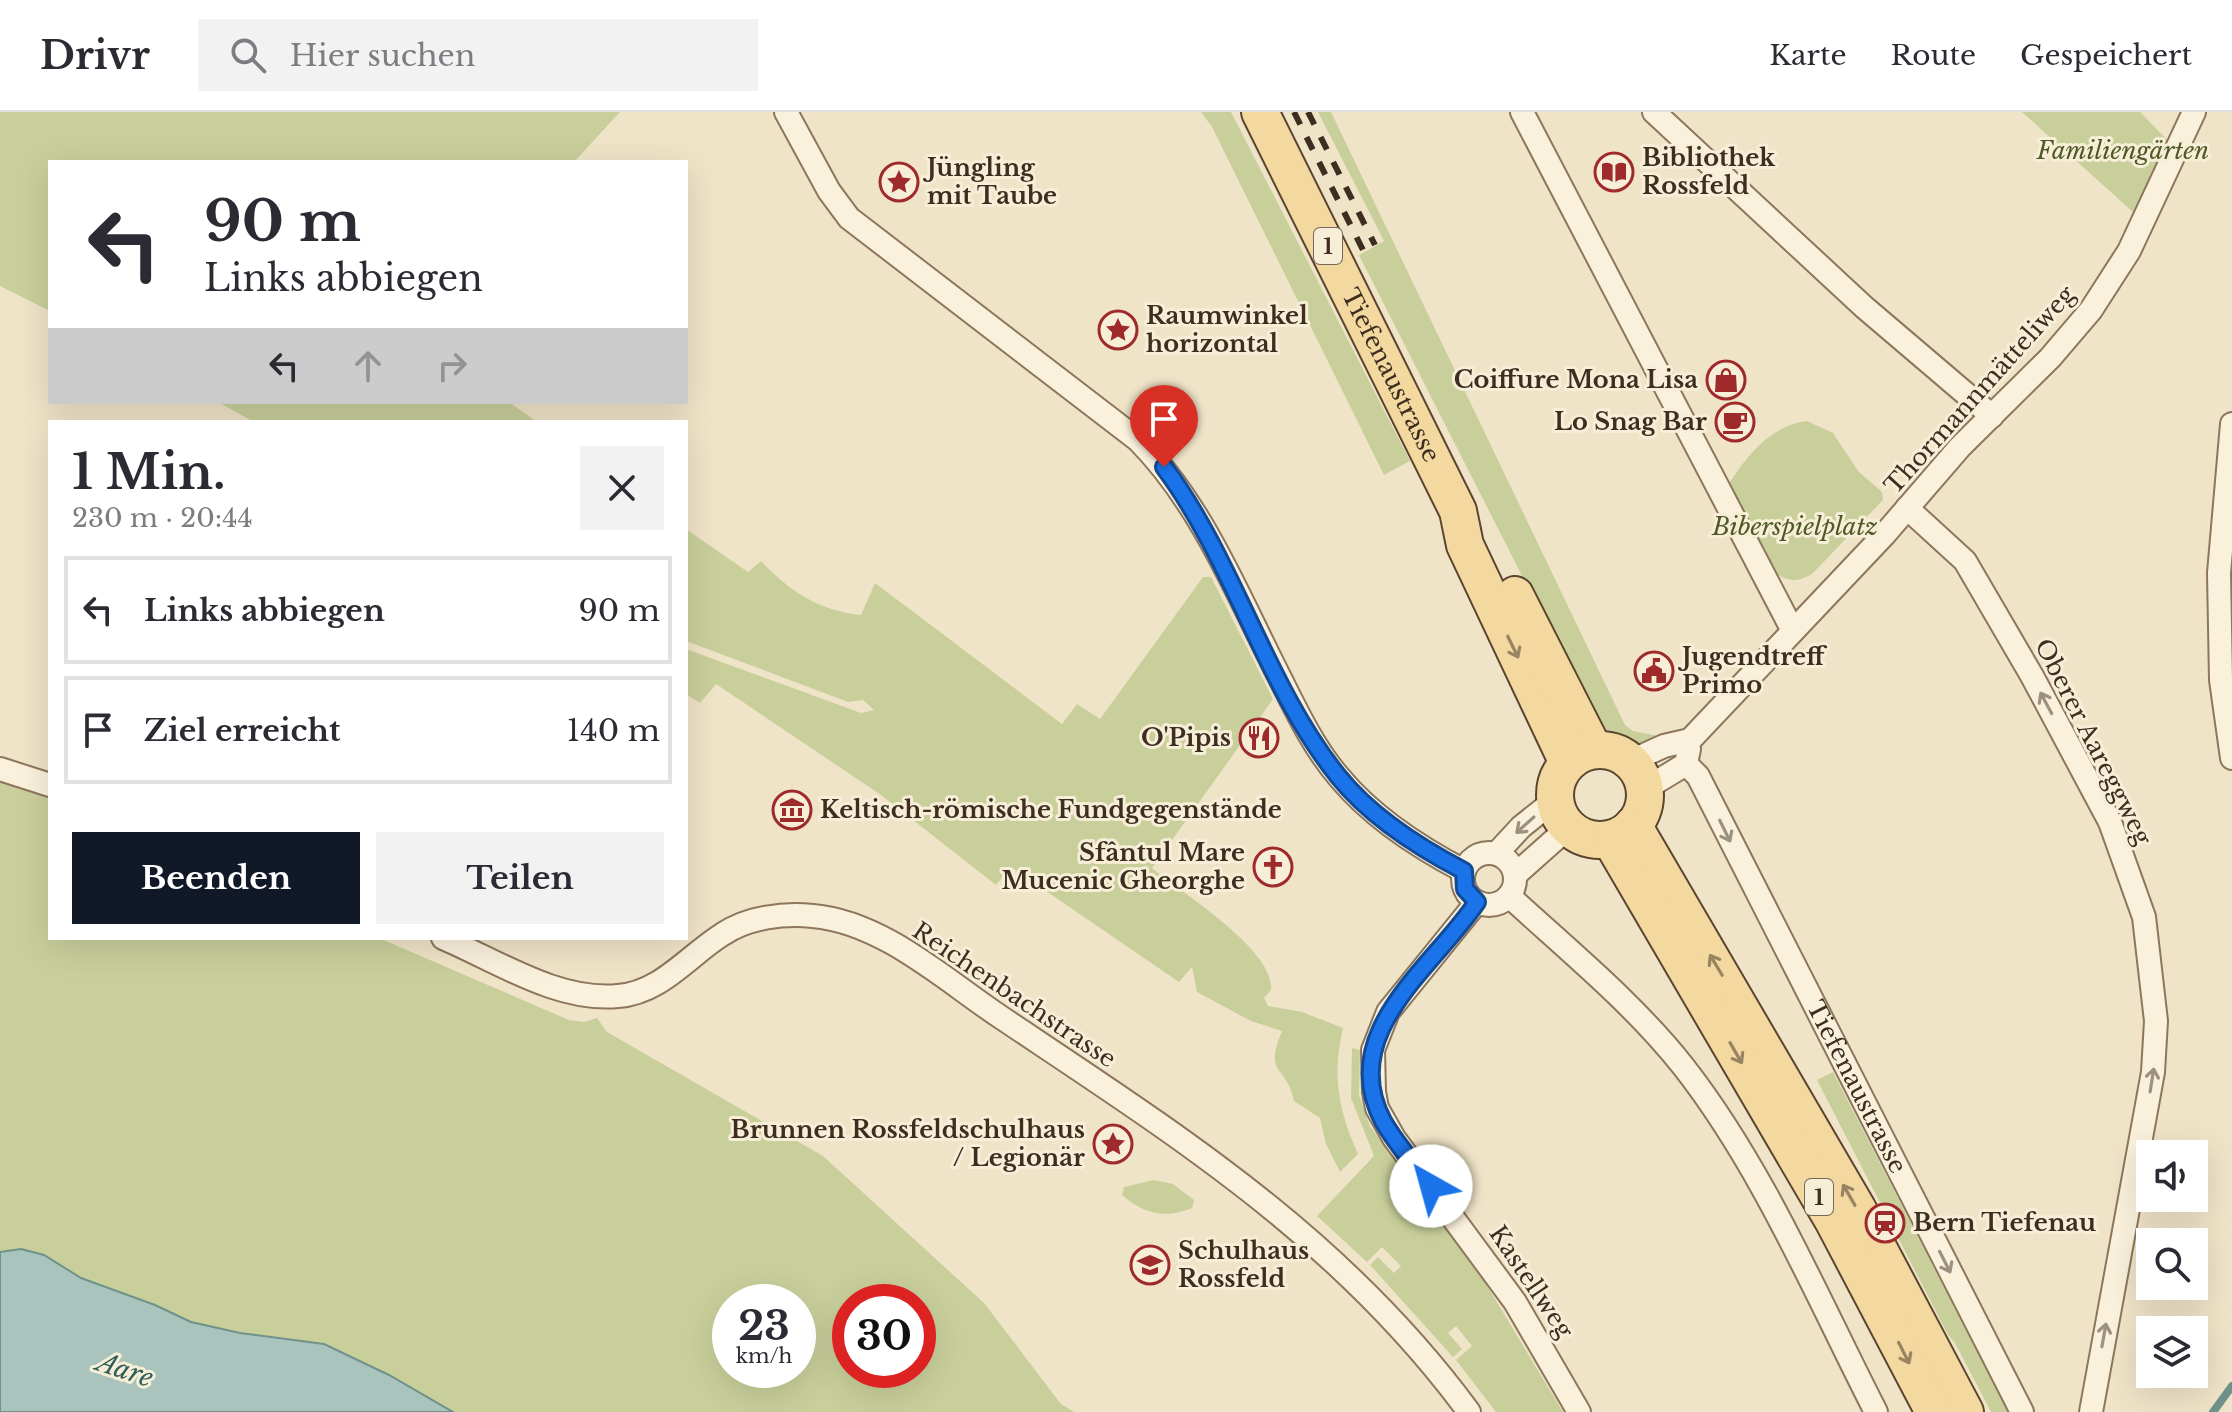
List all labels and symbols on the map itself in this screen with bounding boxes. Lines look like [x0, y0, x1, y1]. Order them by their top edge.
park label: Familiengärten [2036, 136, 2209, 165]
place label: Bibliothek Rossfeld [1642, 143, 1776, 200]
library icon: Bibliothek Rossfeld [1593, 151, 1635, 193]
place label: Jüngling mit Taube [922, 153, 1057, 210]
place icon: Jüngling mit Taube [878, 161, 920, 203]
road number: 1 [1314, 228, 1342, 264]
street label: Thormannmätteliweg [1879, 279, 2081, 500]
street label: Tiefenaustrasse [1336, 284, 1446, 467]
place label: Raumwinkel horizontal [1146, 301, 1308, 358]
place icon: Raumwinkel horizontal [1097, 309, 1139, 351]
shop icon: Coiffure Mona Lisa [1705, 359, 1747, 401]
place label: Coiffure Mona Lisa [1454, 365, 1698, 394]
pin [1130, 385, 1198, 467]
cafe icon: Lo Snag Bar [1714, 401, 1756, 443]
place label: Lo Snag Bar [1554, 407, 1707, 436]
park label: Biberspielplatz [1711, 512, 1878, 541]
one-way arrow [1506, 634, 1521, 658]
street label: Oberer Aareggweg [2029, 634, 2158, 850]
place label: Jugendtreff Primo [1677, 642, 1828, 699]
public building icon: Jugendtreff Primo [1633, 650, 1675, 692]
one-way arrow [2038, 691, 2054, 715]
restaurant icon: O'Pipis [1238, 717, 1280, 759]
place label: O'Pipis [1141, 723, 1231, 752]
museum icon: Keltisch-römische Fundgegenstände [771, 789, 813, 831]
place label: Keltisch-römische Fundgegenstände [820, 795, 1282, 824]
one-way arrow [1516, 815, 1536, 833]
one-way arrow [1717, 819, 1733, 843]
place label: Sfântul Mare Mucenic Gheorghe [1002, 838, 1245, 895]
church icon: Sfântul Mare Mucenic Gheorghe [1252, 846, 1294, 888]
street label: Reichenbachstrasse [907, 916, 1121, 1073]
one-way arrow [1708, 954, 1724, 977]
street label: Tiefenaustrasse [1801, 995, 1913, 1178]
one-way arrow [1728, 1041, 1744, 1064]
one-way arrow [2145, 1067, 2160, 1093]
place label: Brunnen Rossfeldschulhaus / Legionär [731, 1115, 1085, 1172]
place icon: Brunnen Rossfeldschulhaus / Legionär [1092, 1123, 1134, 1165]
position arrow [1389, 1144, 1473, 1228]
road number: 1 [1805, 1179, 1833, 1215]
one-way arrow [1841, 1184, 1857, 1207]
station icon: Bern Tiefenau [1864, 1202, 1906, 1244]
place label: Bern Tiefenau [1913, 1208, 2096, 1237]
street label: Kastellweg [1483, 1220, 1580, 1344]
place label: Schulhaus Rossfeld [1178, 1236, 1309, 1293]
school or university icon: Schulhaus Rossfeld [1129, 1244, 1171, 1286]
one-way arrow [1937, 1250, 1953, 1274]
speed limit sign: 30 [832, 1284, 936, 1388]
one-way arrow [2098, 1323, 2113, 1348]
one-way arrow [1897, 1341, 1912, 1365]
water label: Aare [90, 1345, 157, 1394]

